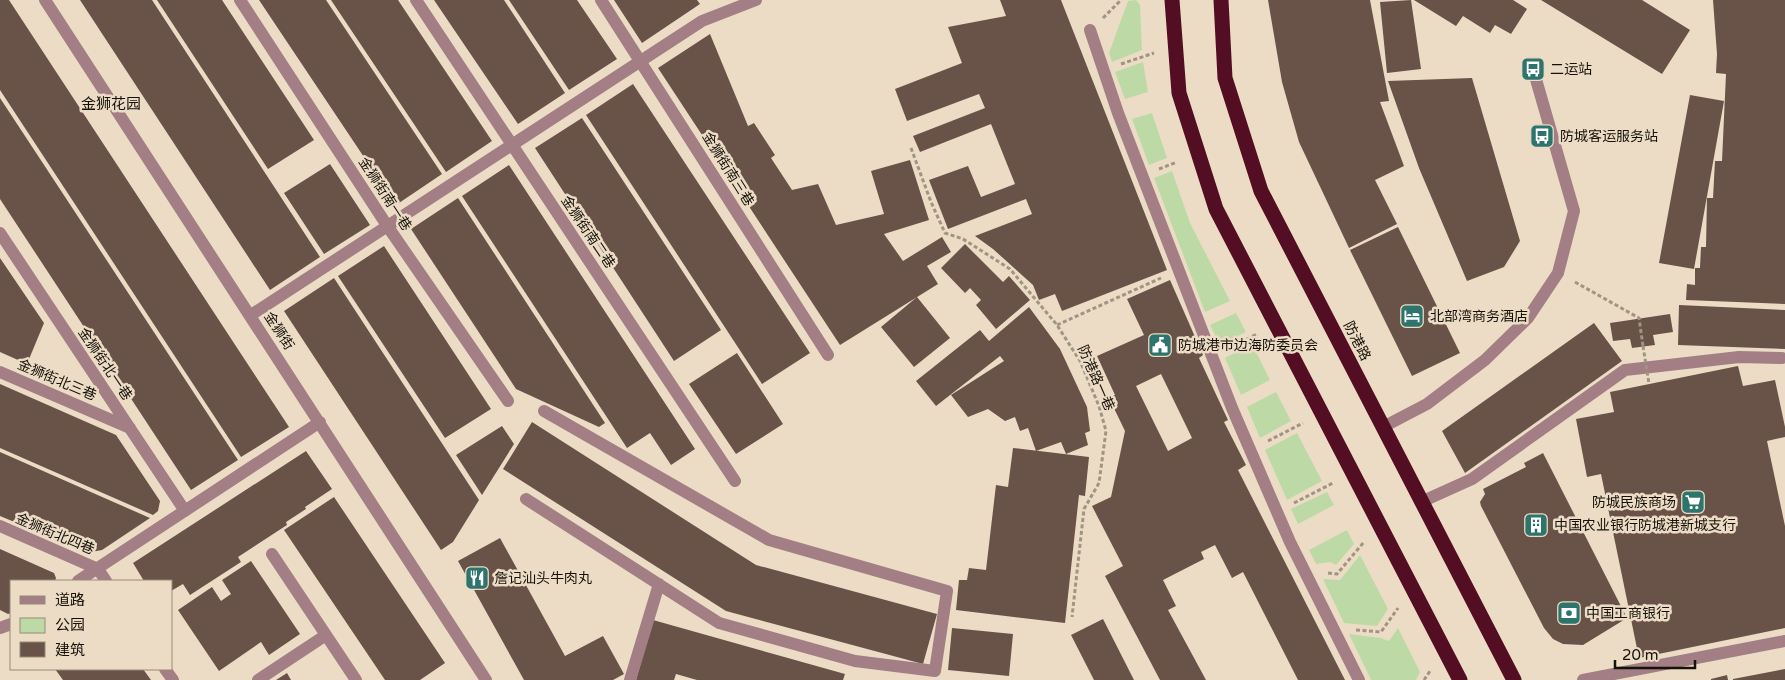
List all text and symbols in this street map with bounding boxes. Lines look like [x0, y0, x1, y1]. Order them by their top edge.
bus stop icon: 二运站 [1520, 56, 1546, 82]
place label: 二运站 [1550, 61, 1592, 78]
district label: 金狮花园 [81, 95, 141, 113]
bus stop icon: 防城客运服务站 [1529, 123, 1555, 149]
place label: 防城客运服务站 [1560, 128, 1658, 145]
street label: 金狮街南三巷 [699, 129, 757, 209]
street label: 金狮街南一巷 [355, 154, 415, 234]
street label: 金狮街南二巷 [557, 192, 619, 272]
hotel icon: 北部湾商务酒店 [1399, 303, 1425, 329]
place label: 北部湾商务酒店 [1430, 308, 1528, 325]
street label: 金狮街 [260, 309, 298, 353]
street label: 防港路 [1340, 318, 1374, 364]
street label: 金狮街北一巷 [74, 324, 136, 404]
public building icon: 防城港市边海防委员会 [1147, 332, 1173, 358]
place label: 防城港市边海防委员会 [1178, 337, 1318, 354]
street label: 防港路一巷 [1074, 343, 1118, 413]
street label: 金狮街北三巷 [15, 356, 99, 404]
supermarket icon: 防城民族商场 [1680, 489, 1706, 515]
place label: 防城民族商场 [1592, 494, 1676, 511]
street label: 金狮街北四巷 [13, 510, 97, 558]
building icon: 中国农业银行防城港新城支行 [1523, 512, 1549, 538]
place label: 中国农业银行防城港新城支行 [1554, 517, 1736, 534]
restaurant icon: 詹记汕头牛肉丸 [464, 565, 490, 591]
place label: 詹记汕头牛肉丸 [494, 570, 592, 587]
legend [10, 580, 172, 670]
text: 道路 [55, 591, 85, 609]
bank icon: 中国工商银行 [1556, 600, 1582, 626]
place label: 中国工商银行 [1586, 605, 1670, 622]
text: 公园 [55, 616, 85, 634]
scale bar [1615, 638, 1695, 670]
text: 建筑 [55, 641, 85, 659]
text: 20 m [1622, 646, 1659, 664]

